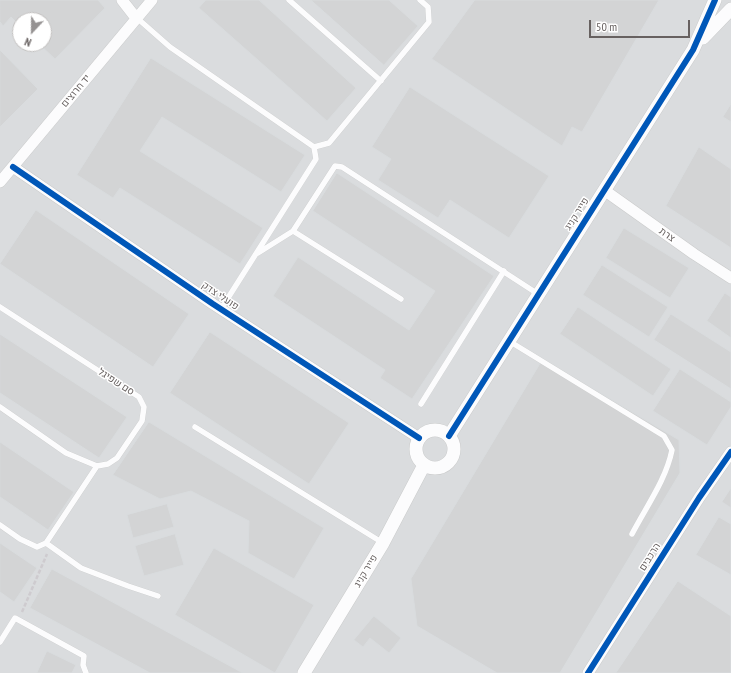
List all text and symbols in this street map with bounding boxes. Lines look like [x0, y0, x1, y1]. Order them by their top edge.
north arrow [12, 12, 52, 52]
scale bar [591, 12, 692, 38]
text: 50 m [596, 19, 617, 34]
text: N [23, 35, 33, 50]
street label: יד חרוצים [59, 72, 93, 110]
street label: פייר קניג [562, 196, 592, 232]
street label: צרת [657, 225, 677, 245]
street label: פועלי צדק [199, 279, 241, 313]
street label: סם שפיגל [96, 366, 136, 398]
street label: הרכבים [637, 541, 663, 573]
street label: פייר קניג [352, 552, 380, 590]

